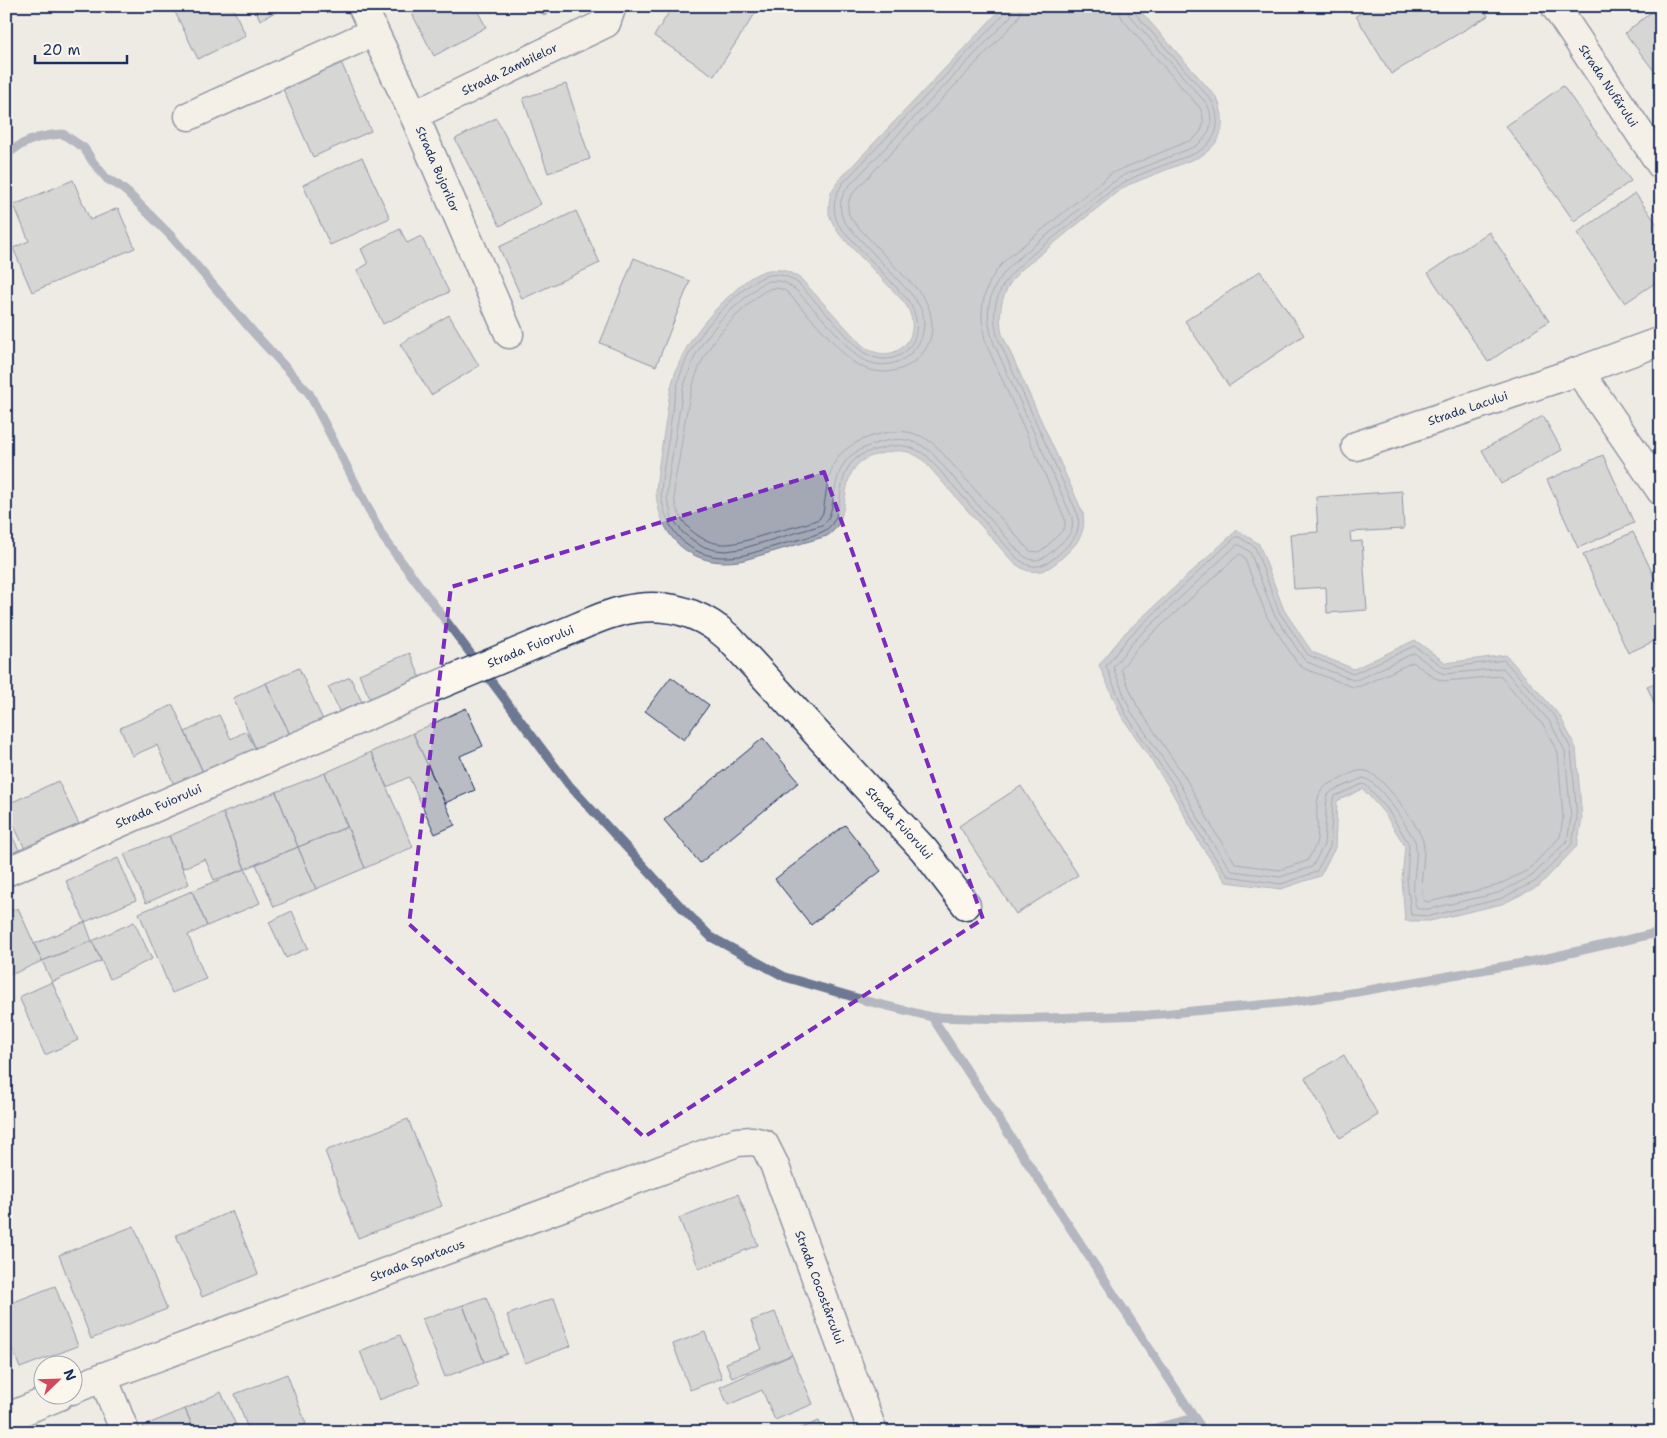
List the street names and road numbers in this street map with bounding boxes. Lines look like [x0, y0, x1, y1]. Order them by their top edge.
street label: Strada Zambilelor [459, 39, 561, 99]
street label: Strada Nufărului [1575, 41, 1642, 130]
street label: Strada Bujorilor [412, 124, 463, 215]
street label: Strada Lacului [1426, 388, 1510, 429]
street label: Strada Fuiorului [485, 621, 577, 672]
street label: Strada Fuiorului [113, 780, 204, 832]
street label: Strada Fuiorului [862, 784, 936, 863]
street label: Strada Cocostârcului [791, 1228, 848, 1346]
street label: Strada Spartacus [368, 1236, 467, 1285]

